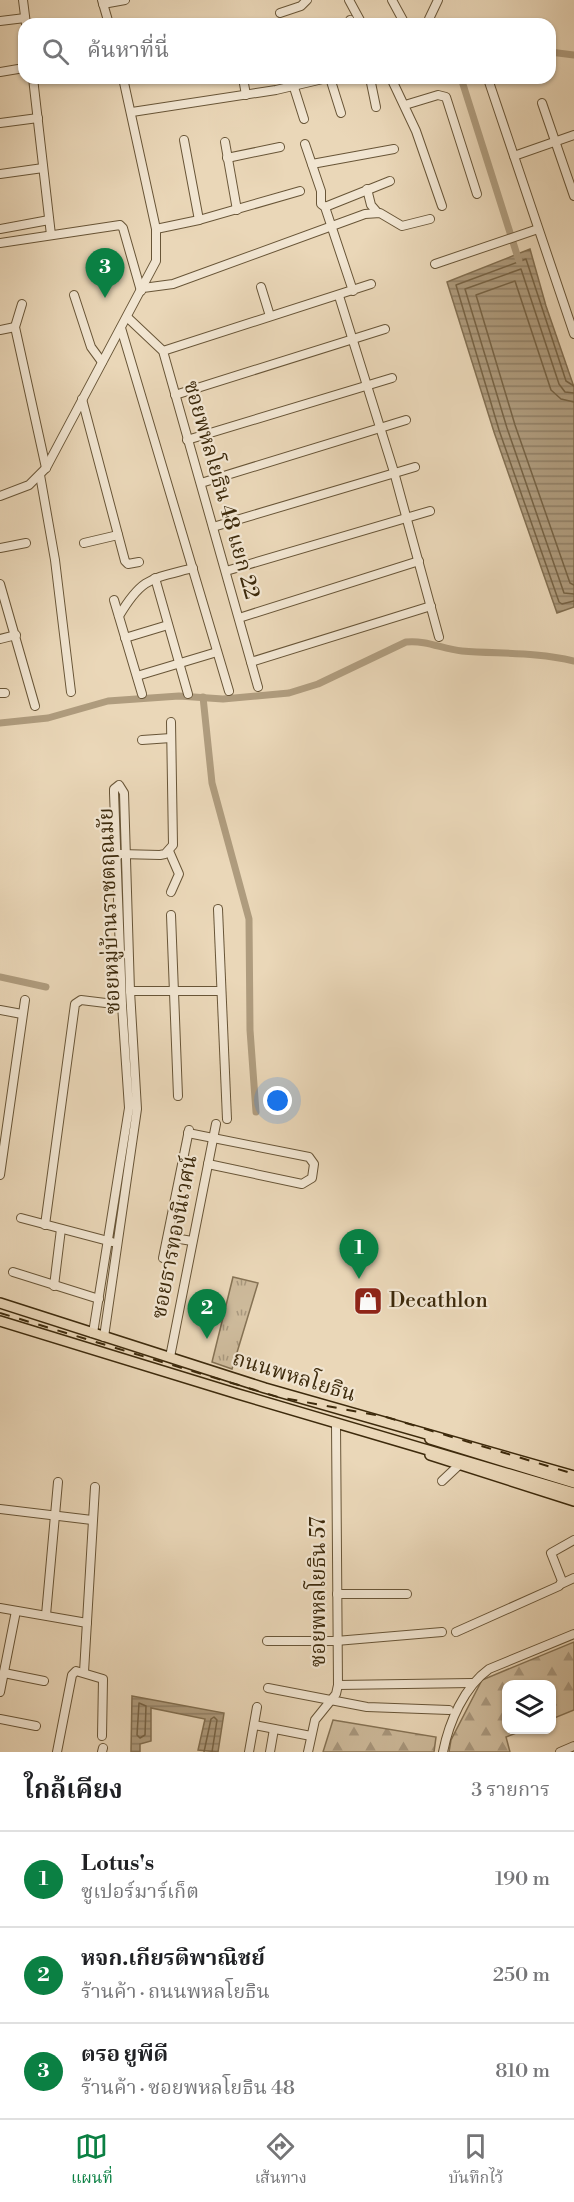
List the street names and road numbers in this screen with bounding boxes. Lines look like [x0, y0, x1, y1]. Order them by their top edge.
street label: ซอยพหลโยธิน 48 แยก 22 [177, 377, 268, 602]
street label: ซอยหมู่บ้านราชตฤณมัย [93, 807, 127, 1015]
street label: ซอยธารทองนิเวศน์ [145, 1153, 204, 1321]
street label: ถนนพหลโยธิน [229, 1343, 360, 1408]
street label: ซอยพหลโยธิน 57 [303, 1516, 332, 1667]

